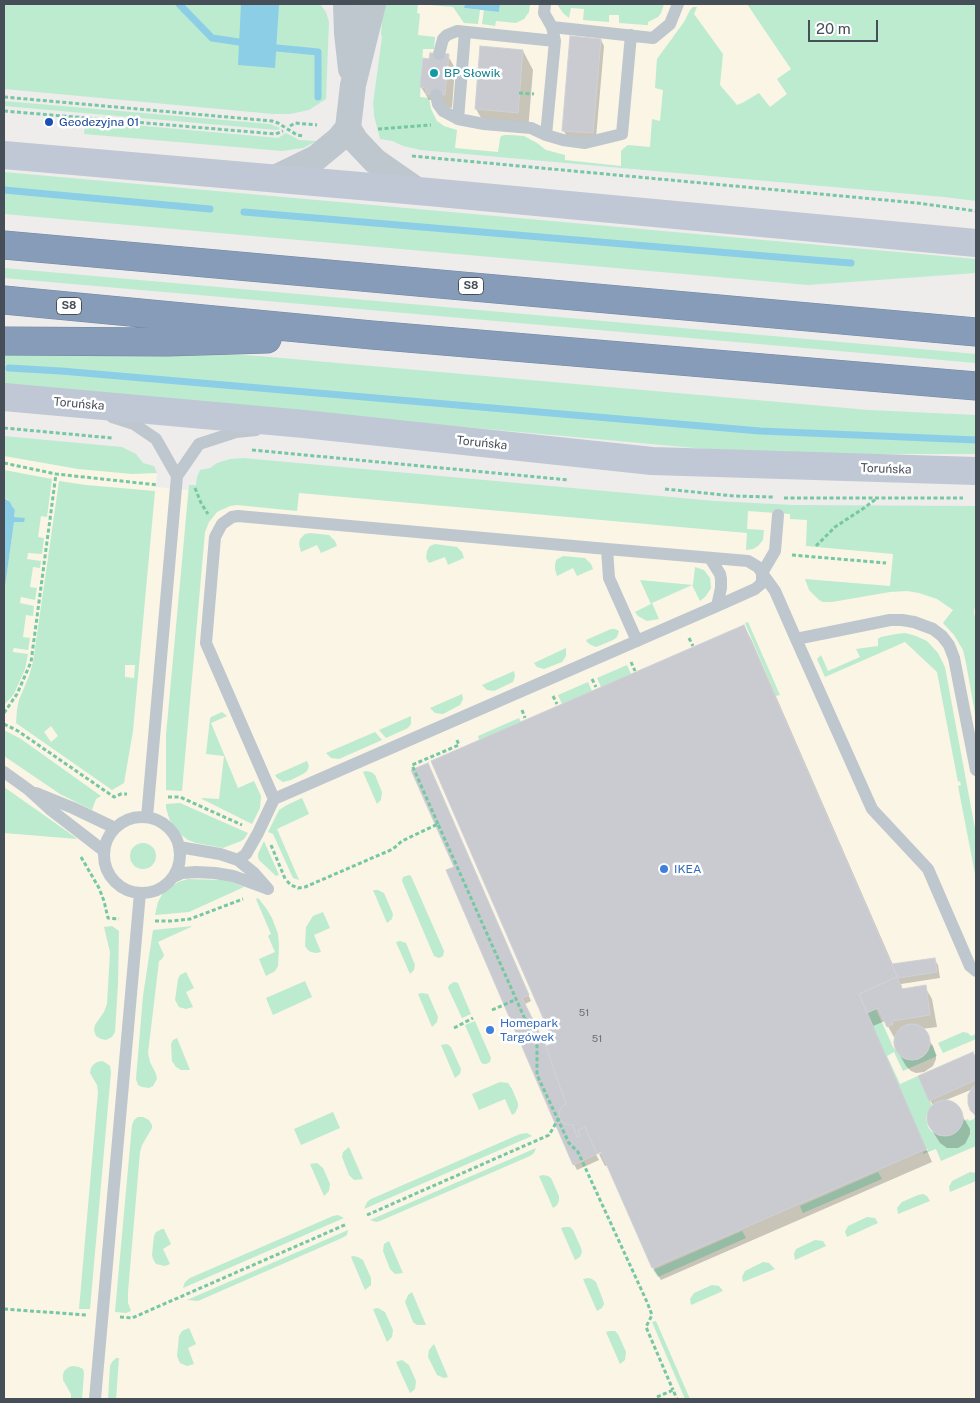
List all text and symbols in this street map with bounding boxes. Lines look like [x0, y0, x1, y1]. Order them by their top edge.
scale bar [810, 10, 880, 42]
text: 20 m [816, 20, 851, 37]
place label: BP Słowik [444, 66, 501, 80]
marker: BP Słowik [428, 67, 440, 79]
place label: Geodezyjna 01 [59, 115, 139, 129]
marker: Geodezyjna 01 [43, 116, 55, 128]
road number: S8 [458, 278, 484, 294]
road number: S8 [56, 298, 82, 314]
street label: Toruńska [53, 395, 105, 413]
street label: Toruńska [456, 433, 508, 453]
street label: Toruńska [860, 461, 912, 477]
place label: IKEA [674, 862, 701, 876]
marker: IKEA [658, 863, 670, 875]
house number: 51 [579, 1007, 589, 1019]
place label: Homepark Targówek [500, 1016, 558, 1044]
marker: Homepark Targówek [484, 1024, 496, 1036]
house number: 51 [592, 1033, 602, 1045]

